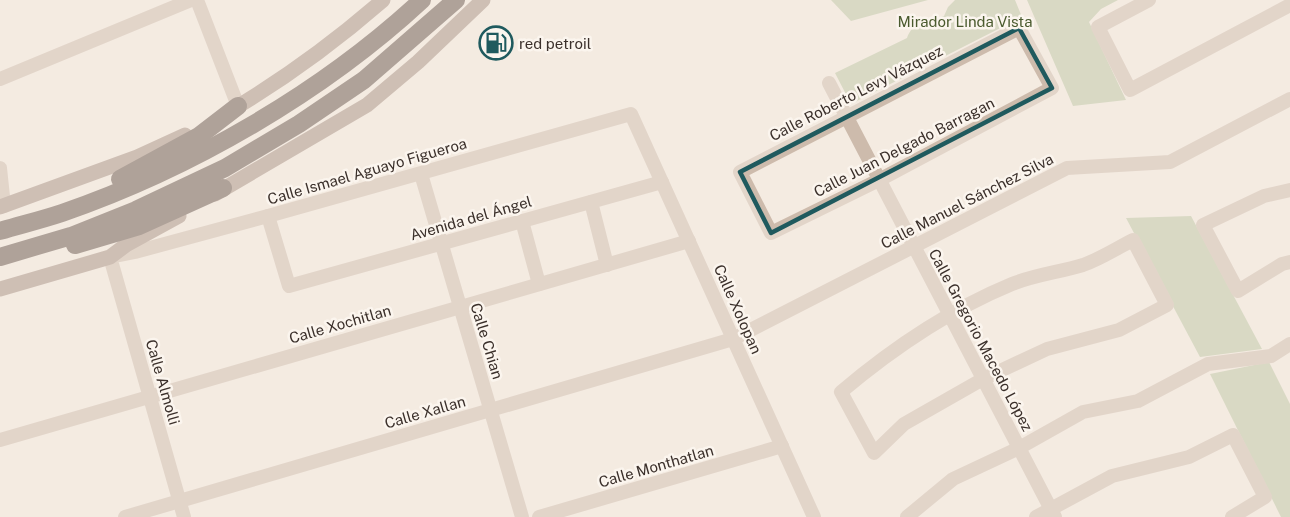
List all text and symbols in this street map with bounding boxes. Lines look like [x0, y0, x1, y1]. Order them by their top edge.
park label: Mirador Linda Vista [898, 13, 1032, 30]
fuel station icon: red petroil [478, 25, 514, 61]
place label: red petroil [519, 35, 591, 52]
street label: Calle Roberto Levy Vázquez [767, 42, 945, 144]
street label: Calle Juan Delgado Barragan [811, 94, 997, 200]
street label: Calle Ismael Aguayo Figueroa [265, 134, 469, 208]
street label: Calle Manuel Sánchez Silva [878, 150, 1056, 252]
street label: Avenida del Ángel [408, 192, 534, 244]
street label: Calle Gregorio Macedo López [926, 246, 1036, 434]
street label: Calle Xolopan [711, 262, 765, 356]
street label: Calle Xochitlan [287, 301, 393, 347]
street label: Calle Chian [467, 301, 507, 381]
street label: Calle Almolli [143, 337, 183, 427]
street label: Calle Xallan [383, 392, 467, 432]
street label: Calle Monthatlan [597, 441, 715, 491]

